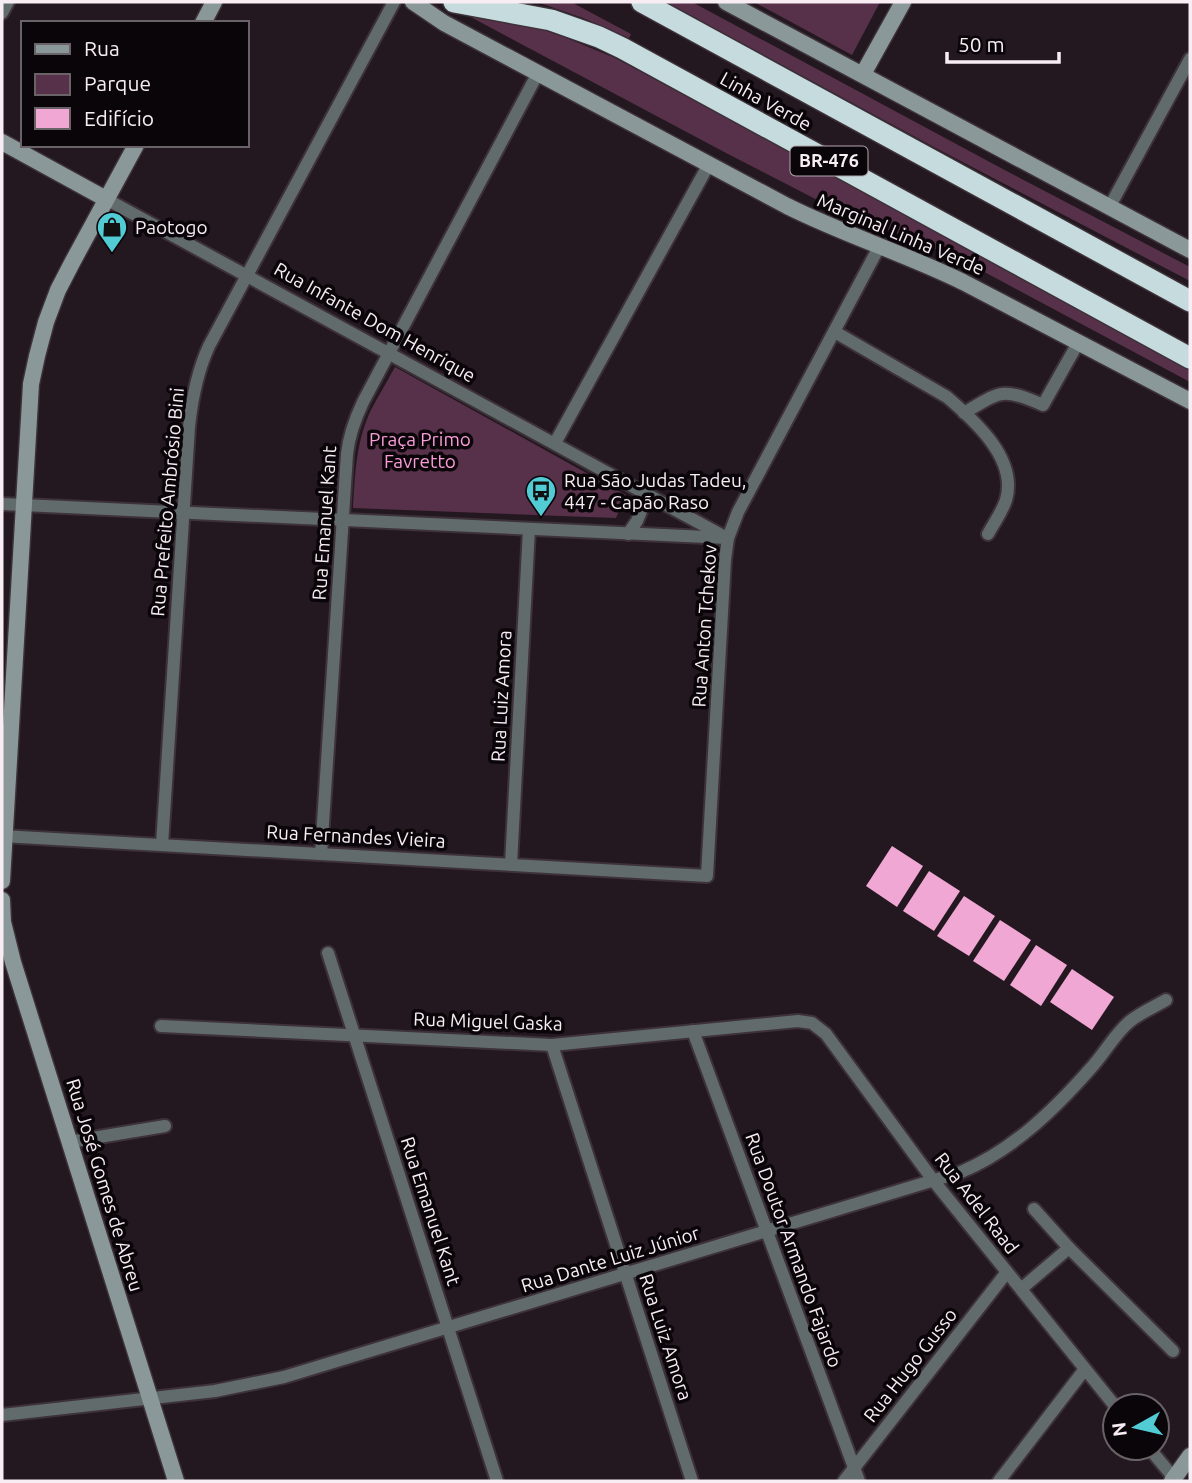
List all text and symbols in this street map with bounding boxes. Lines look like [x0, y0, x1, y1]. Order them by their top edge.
legend [21, 21, 248, 147]
scale bar [947, 21, 1059, 65]
text: 50 m [958, 32, 1005, 56]
text: Rua [84, 36, 120, 60]
street label: Linha Verde [717, 67, 815, 135]
text: Parque [84, 71, 151, 95]
text: Edifício [84, 106, 154, 130]
road number: BR-476 [790, 146, 868, 176]
street label: Marginal Linha Verde [814, 189, 988, 279]
shop icon: Paotogo [95, 210, 129, 254]
place label: Paotogo [135, 216, 208, 238]
street label: Rua Infante Dom Henrique [271, 257, 479, 387]
street label: Rua Prefeito Ambrósio Bini [146, 387, 188, 617]
park label: Praça Primo Favretto [369, 428, 471, 472]
street label: Rua Emanuel Kant [308, 445, 340, 601]
place label: Rua São Judas Tadeu, 447 - Capão Raso [564, 469, 746, 513]
bus stop icon: Rua São Judas Tadeu, 447 - Capão Raso [524, 474, 558, 518]
street label: Rua Anton Tchekov [687, 544, 721, 708]
street label: Rua Luiz Amora [487, 630, 515, 762]
street label: Rua Fernandes Vieira [266, 820, 446, 852]
street label: Rua Miguel Gaska [413, 1007, 563, 1035]
street label: Rua José Gomes de Abreu [62, 1076, 148, 1294]
street label: Rua Doutor Armando Fajardo [741, 1130, 847, 1370]
street label: Rua Emanuel Kant [397, 1134, 466, 1289]
street label: Rua Adel Raad [931, 1148, 1023, 1258]
street label: Rua Dante Luiz Júnior [518, 1221, 702, 1297]
street label: Rua Luiz Amora [635, 1271, 697, 1403]
street label: Rua Hugo Gusso [859, 1304, 961, 1426]
north arrow [1101, 1392, 1171, 1462]
text: N [1107, 1421, 1131, 1438]

